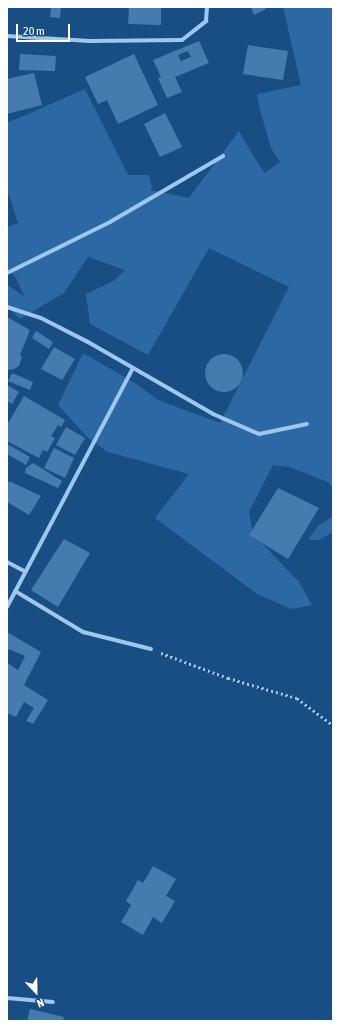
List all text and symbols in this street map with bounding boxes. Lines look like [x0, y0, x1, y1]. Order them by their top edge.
scale bar [18, 16, 72, 42]
text: 20 m [23, 24, 45, 38]
north arrow [16, 972, 56, 1012]
text: N [35, 996, 46, 1010]

